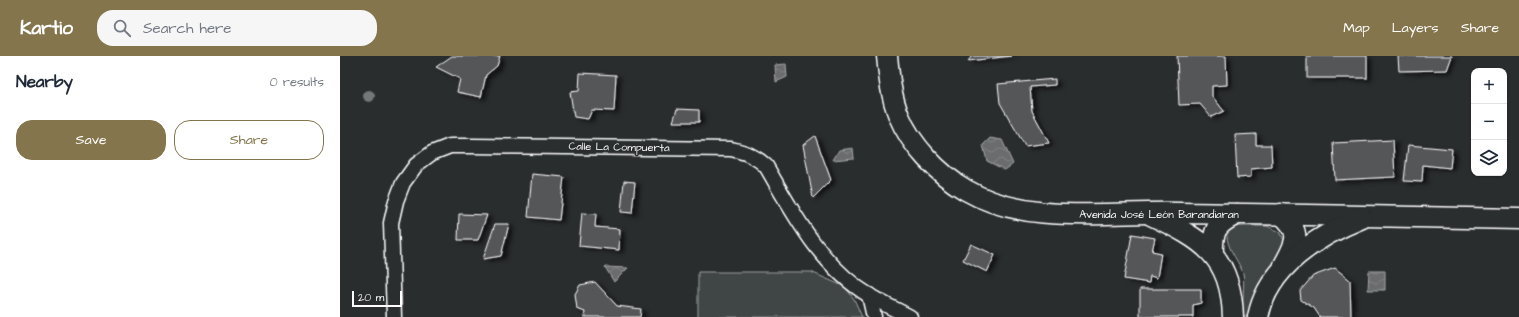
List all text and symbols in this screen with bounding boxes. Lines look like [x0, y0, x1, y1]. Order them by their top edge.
search box [97, 10, 377, 46]
text: Kartio [20, 15, 73, 42]
icon: search [111, 17, 133, 39]
text: Search here [143, 18, 231, 39]
text: Map [1343, 18, 1370, 38]
text: Layers [1392, 18, 1439, 38]
text: Share [1461, 18, 1499, 38]
map controls [1471, 68, 1507, 176]
button: + [1471, 68, 1507, 104]
text: Nearby [16, 70, 73, 94]
text: 0 results [269, 73, 324, 91]
button: − [1471, 104, 1507, 140]
button: Save [16, 120, 166, 160]
button: Share [174, 120, 324, 160]
street label: Calle La Compuerta [568, 139, 670, 155]
button: layers [1471, 140, 1507, 176]
street label: Avenida José León Barandiaran [1079, 207, 1239, 222]
scale bar [352, 289, 402, 308]
text: 20 m [358, 290, 384, 305]

